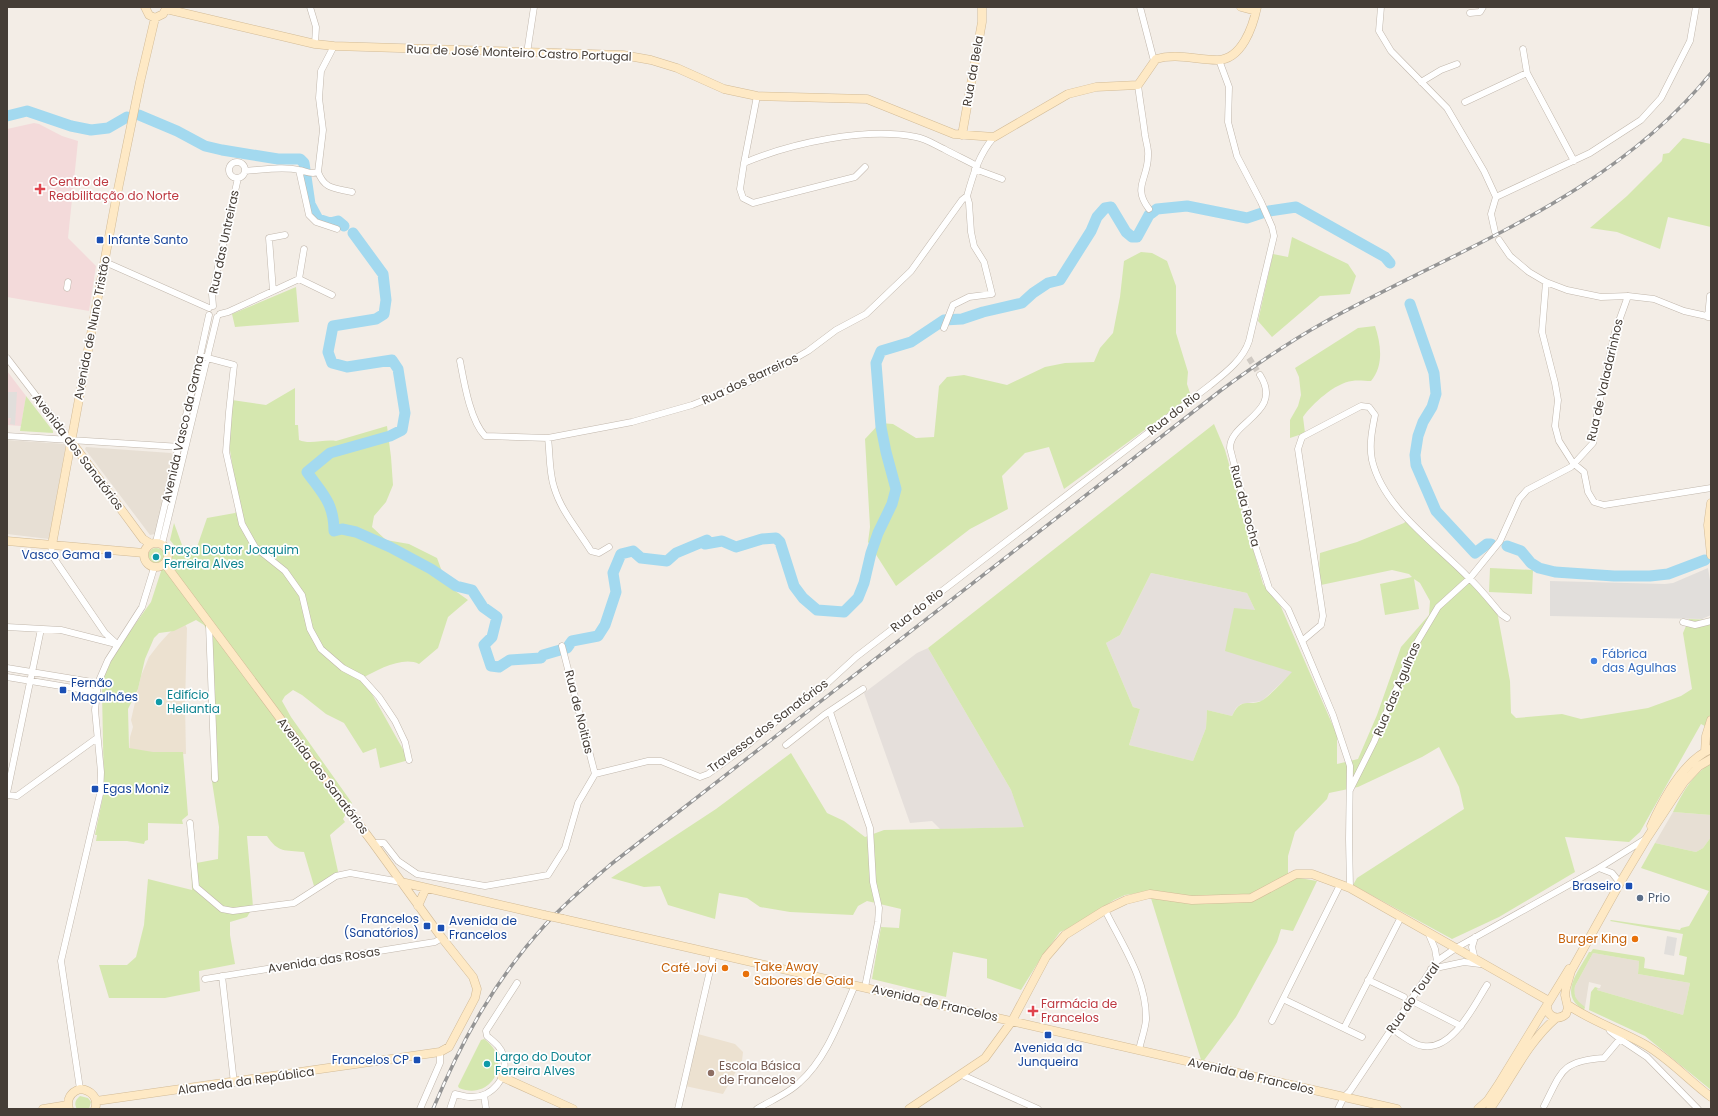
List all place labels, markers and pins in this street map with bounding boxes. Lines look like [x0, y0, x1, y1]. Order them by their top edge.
place label: Centro de Reabilitação do Norte [49, 173, 179, 204]
marker: Centro de Reabilitação do Norte [34, 183, 46, 195]
place label: Infante Santo [108, 231, 189, 248]
marker: Infante Santo [95, 235, 105, 245]
place label: Praça Doutor Joaquim Ferreira Alves [164, 541, 299, 572]
place label: Vasco Gama [21, 546, 100, 563]
marker: Vasco Gama [103, 550, 113, 560]
marker: Praça Doutor Joaquim Ferreira Alves [151, 552, 161, 562]
place label: Fábrica das Agulhas [1602, 645, 1677, 676]
marker: Fábrica das Agulhas [1589, 656, 1599, 666]
place label: Fernão Magalhães [71, 674, 138, 705]
marker: Fernão Magalhães [58, 685, 68, 695]
place label: Edifício Heliantia [167, 686, 220, 717]
marker: Edifício Heliantia [154, 697, 164, 707]
place label: Egas Moniz [103, 780, 169, 797]
marker: Egas Moniz [90, 784, 100, 794]
place label: Braseiro [1572, 877, 1621, 894]
marker: Braseiro [1624, 881, 1634, 891]
place label: Prio [1648, 889, 1670, 906]
marker: Prio [1635, 893, 1645, 903]
place label: Francelos (Sanatórios) [344, 910, 419, 941]
place label: Avenida de Francelos [449, 912, 517, 943]
marker: Francelos (Sanatórios) [422, 921, 432, 931]
marker: Avenida de Francelos [436, 923, 446, 933]
place label: Burger King [1558, 930, 1627, 947]
marker: Burger King [1630, 934, 1640, 944]
place label: Take Away Sabores de Gaia [754, 958, 854, 989]
place label: Café Jovi [661, 959, 717, 976]
marker: Café Jovi [720, 963, 730, 973]
marker: Take Away Sabores de Gaia [741, 969, 751, 979]
place label: Farmácia de Francelos [1041, 995, 1117, 1026]
marker: Farmácia de Francelos [1028, 1006, 1038, 1016]
marker: Avenida da Junqueira [1043, 1030, 1053, 1040]
place label: Avenida da Junqueira [1014, 1039, 1082, 1070]
place label: Largo do Doutor Ferreira Alves [495, 1048, 592, 1079]
place label: Francelos CP [332, 1051, 409, 1068]
marker: Francelos CP [412, 1055, 422, 1065]
place label: Escola Básica de Francelos [719, 1057, 801, 1088]
marker: Largo do Doutor Ferreira Alves [482, 1059, 492, 1069]
marker: Escola Básica de Francelos [706, 1068, 716, 1078]

